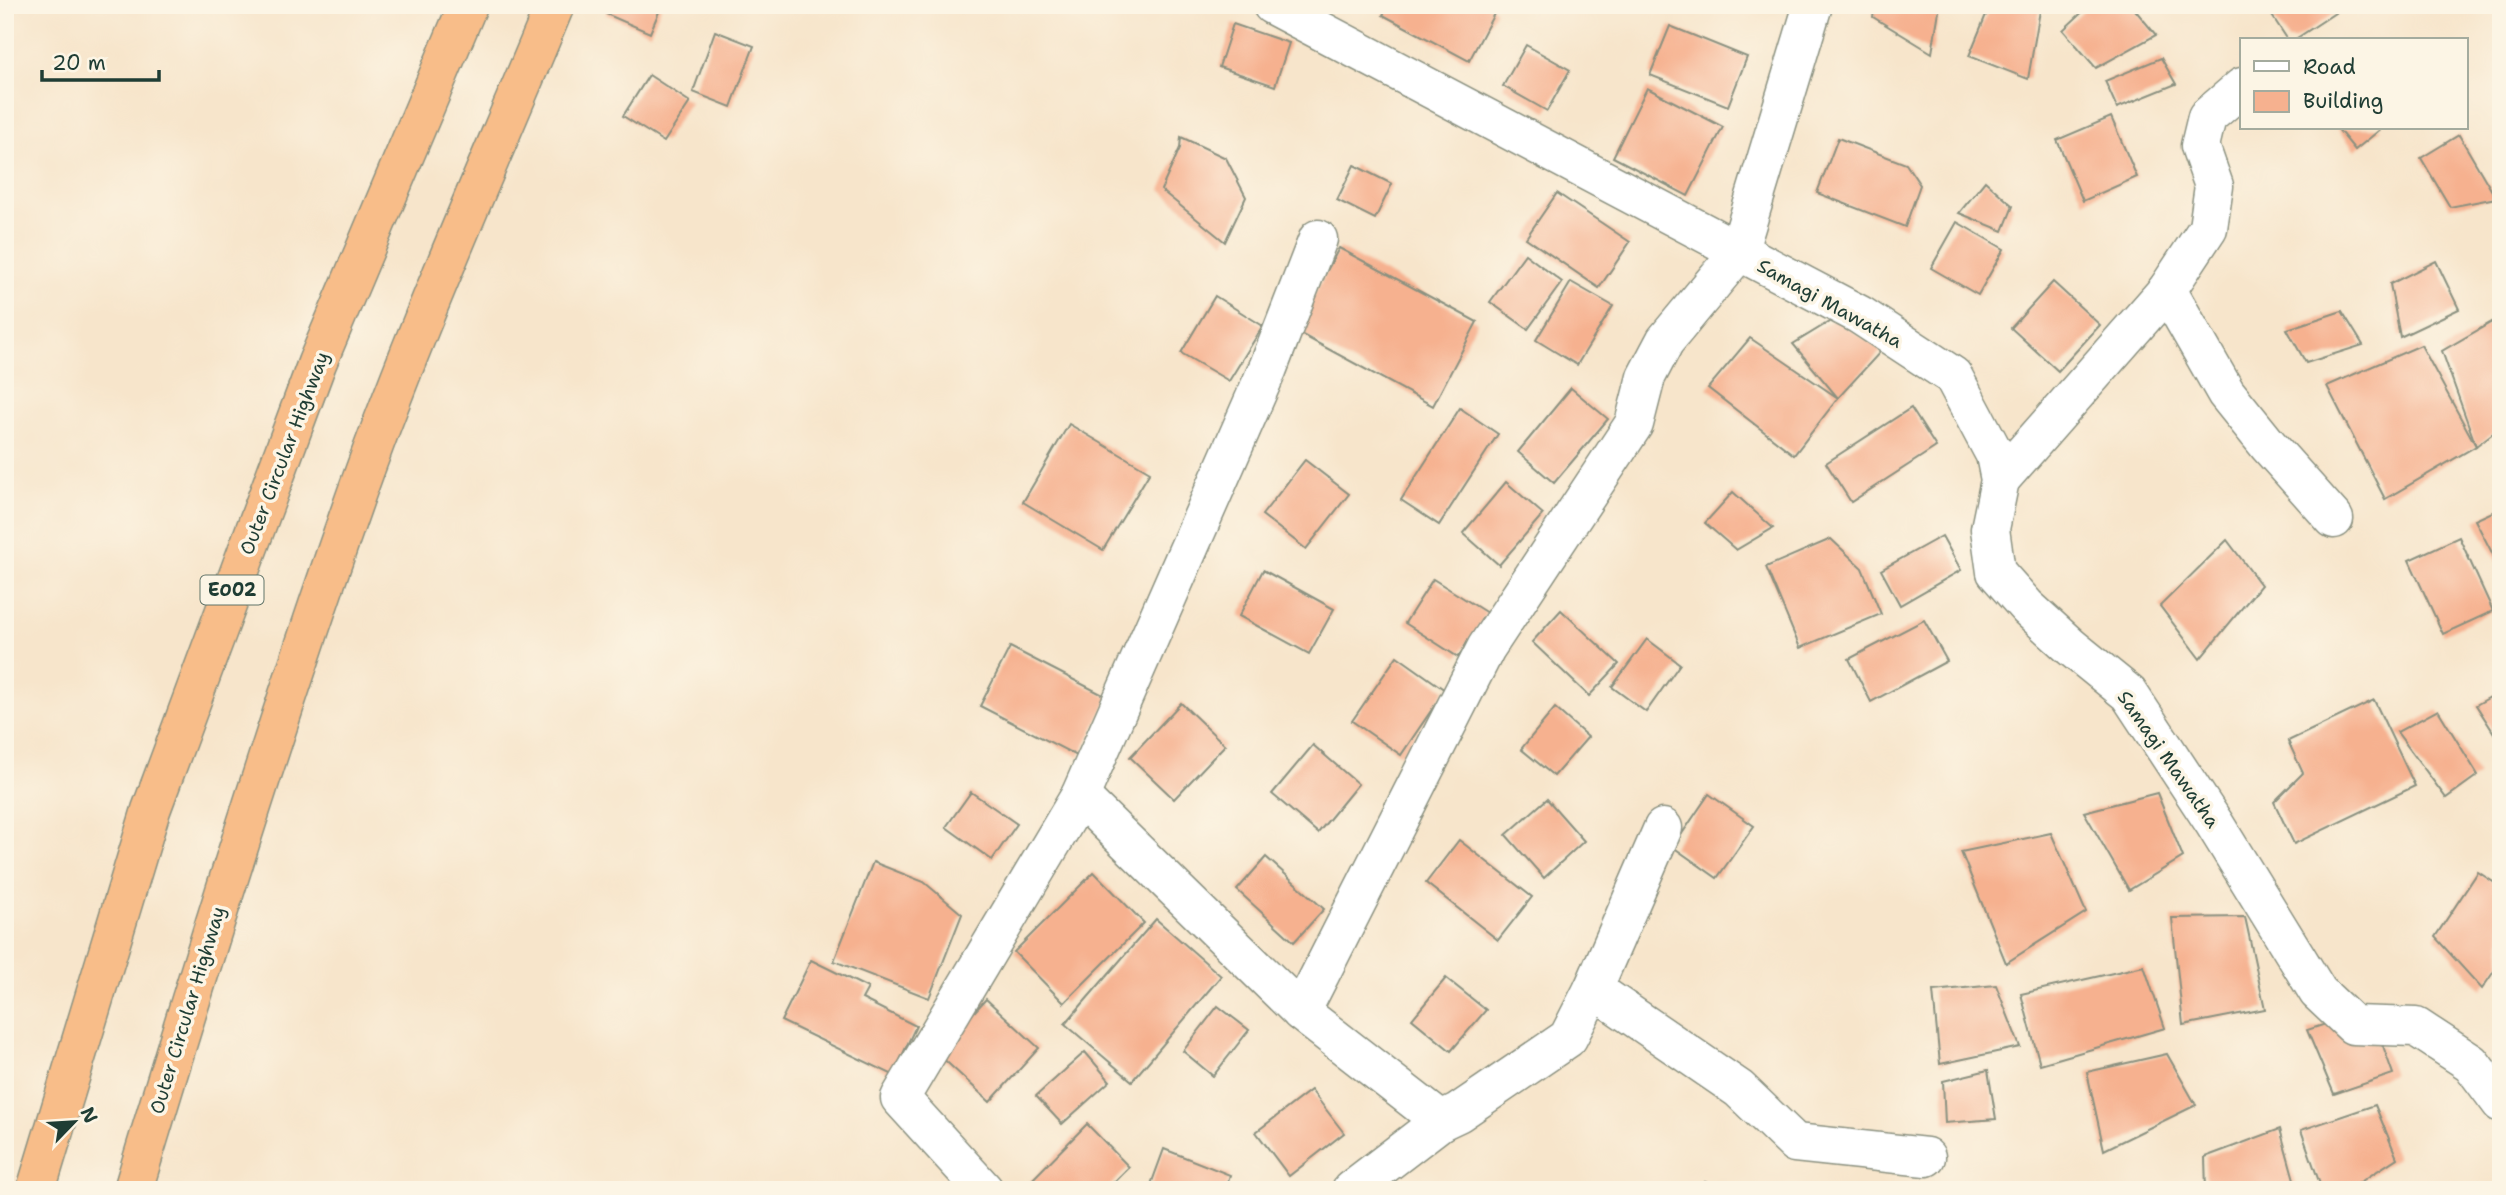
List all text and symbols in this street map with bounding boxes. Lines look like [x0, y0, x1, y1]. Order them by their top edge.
scale bar [42, 38, 159, 82]
legend [2240, 38, 2468, 130]
text: 20 m [52, 49, 106, 77]
text: Road [2303, 53, 2356, 81]
text: Building [2303, 87, 2383, 115]
street label: Samagi Mawatha [1753, 253, 1907, 354]
street label: Outer Circular Highway [234, 348, 335, 558]
road number: E002 [201, 576, 264, 604]
street label: Samagi Mawatha [2112, 686, 2225, 833]
street label: Outer Circular Highway [144, 903, 231, 1117]
north arrow [38, 1086, 108, 1156]
text: N [74, 1103, 103, 1127]

